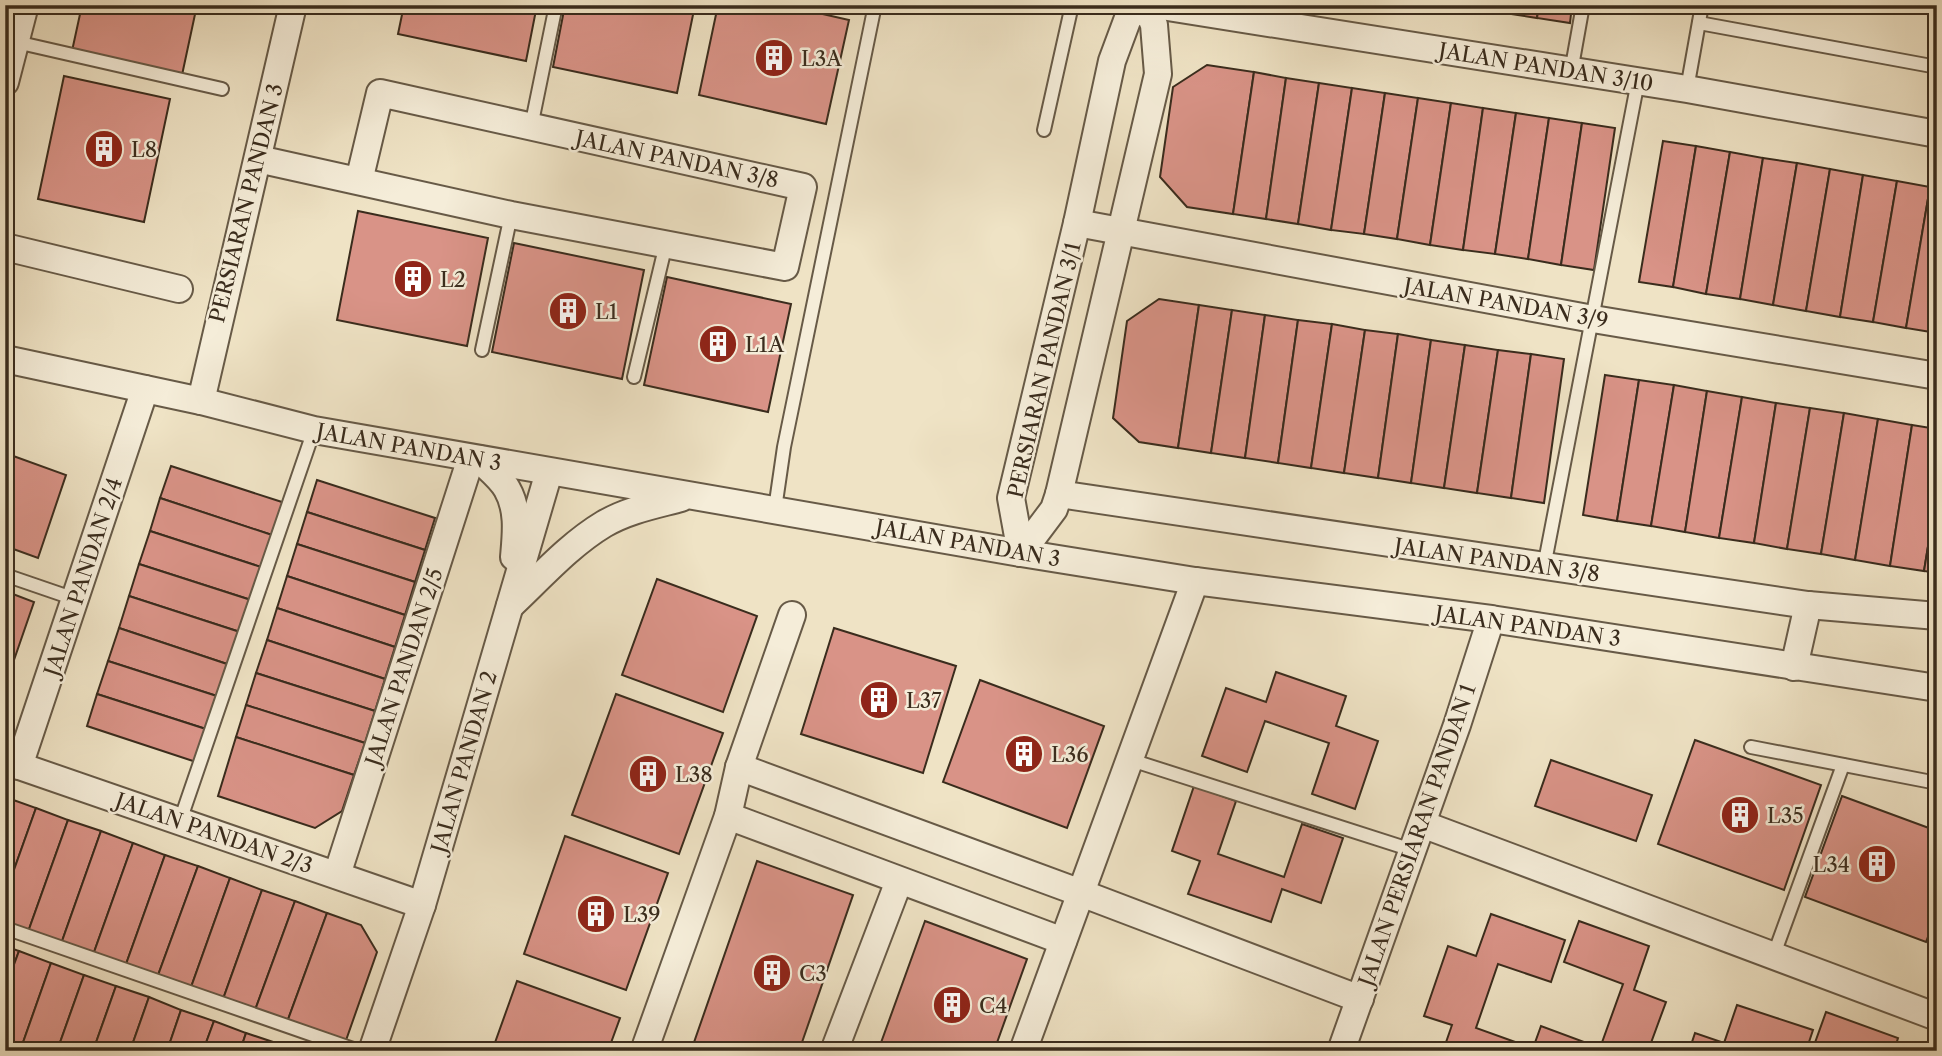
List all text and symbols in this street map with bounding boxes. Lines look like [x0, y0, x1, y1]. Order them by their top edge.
building icon: L3A [753, 37, 795, 79]
street label: JALAN PANDAN 3/10 [1434, 37, 1655, 96]
place label: L3A [801, 46, 842, 71]
street label: PERSIARAN PANDAN 3 [204, 81, 288, 325]
street label: JALAN PANDAN 3/8 [570, 125, 781, 193]
building icon: L8 [83, 128, 125, 170]
place label: L8 [131, 137, 157, 162]
street label: PERSIARAN PANDAN 3/1 [1002, 240, 1086, 500]
building icon: L2 [392, 258, 434, 300]
place label: L2 [440, 267, 466, 292]
street label: JALAN PANDAN 3/9 [1399, 272, 1610, 333]
building icon: L1 [547, 290, 589, 332]
place label: L1 [595, 299, 618, 324]
building icon: L1A [697, 323, 739, 365]
place label: L1A [745, 332, 785, 357]
street label: JALAN PANDAN 3 [312, 418, 503, 476]
street label: JALAN PANDAN 2/4 [38, 475, 127, 682]
street label: JALAN PANDAN 3 [871, 514, 1062, 572]
street label: JALAN PANDAN 3/8 [1390, 533, 1601, 587]
street label: JALAN PANDAN 2/5 [359, 565, 448, 772]
street label: JALAN PANDAN 3 [1431, 600, 1623, 651]
street label: JALAN PANDAN 2 [425, 668, 502, 859]
building icon: L37 [858, 679, 900, 721]
street label: JALAN PERSIARAN PANDAN 1 [1352, 680, 1481, 992]
place label: L37 [906, 688, 942, 713]
building icon: L36 [1003, 733, 1045, 775]
place label: L36 [1051, 742, 1089, 767]
building icon: L38 [627, 753, 669, 795]
place label: L38 [675, 762, 713, 787]
street label: JALAN PANDAN 2/3 [109, 787, 316, 879]
building icon: L35 [1719, 794, 1761, 836]
place label: L35 [1767, 803, 1804, 828]
building icon: L34 [1856, 843, 1898, 885]
place label: L34 [1813, 852, 1850, 877]
building icon: L39 [575, 893, 617, 935]
place label: L39 [623, 902, 661, 927]
building icon: C3 [751, 952, 793, 994]
place label: C3 [799, 961, 827, 986]
building icon: C4 [931, 984, 973, 1026]
place label: C4 [979, 993, 1007, 1018]

